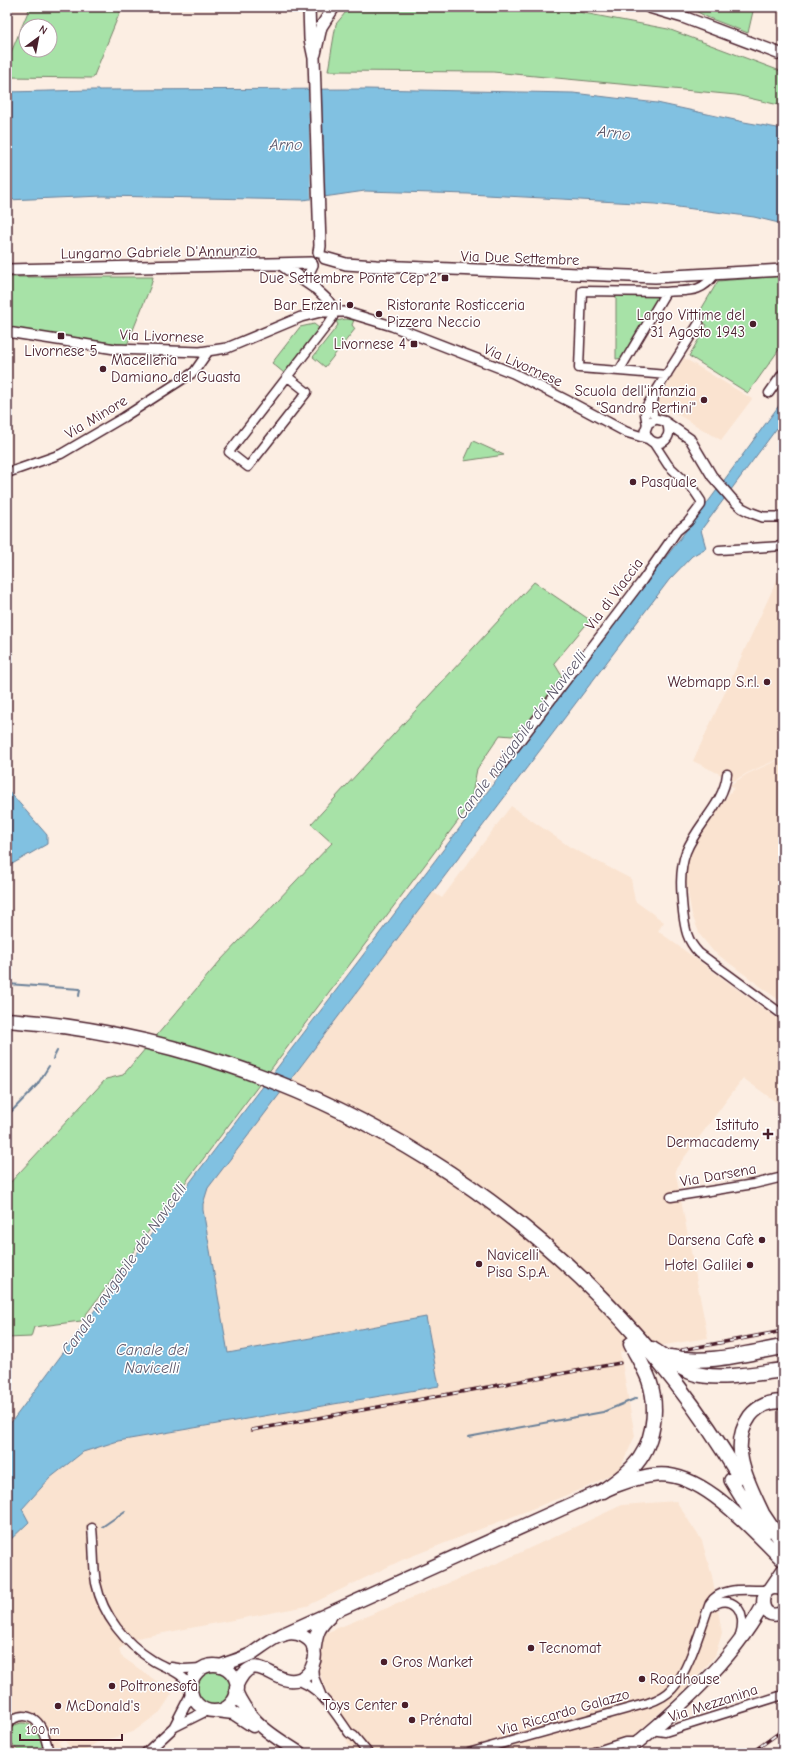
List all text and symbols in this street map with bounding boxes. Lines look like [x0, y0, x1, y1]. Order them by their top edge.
north arrow [18, 18, 58, 58]
text: N [37, 23, 50, 37]
water label: Arno [596, 122, 631, 144]
water label: Arno [268, 136, 303, 154]
street label: Lungarno Gabriele D'Annunzio [60, 241, 258, 263]
street label: Via Due Settembre [460, 247, 580, 269]
place label: Due Settembre Ponte Cep 2 [259, 269, 437, 287]
marker: Due Settembre Ponte Cep 2 [440, 273, 450, 283]
place label: Bar Erzeni [274, 296, 342, 314]
place label: Ristorante Rosticceria Pizzera Neccio [387, 296, 525, 331]
marker: Bar Erzeni [345, 300, 355, 310]
place label: Largo Vittime del 31 Agosto 1943 [637, 306, 745, 341]
marker: Ristorante Rosticceria Pizzera Neccio [374, 309, 384, 319]
marker: Largo Vittime del 31 Agosto 1943 [748, 319, 758, 329]
street label: Via Livornese [119, 326, 205, 346]
marker: Livornese 5 [56, 331, 66, 341]
place label: Livornese 4 [333, 335, 406, 353]
marker: Livornese 4 [409, 339, 419, 349]
street label: Via Livornese [481, 340, 566, 391]
place label: Livornese 5 [24, 342, 98, 360]
place label: Macelleria Damiano del Guasta [111, 351, 241, 386]
marker: Macelleria Damiano del Guasta [98, 364, 108, 374]
place label: Scuola dell'infanzia "Sandro Pertini" [575, 382, 696, 417]
street label: Via Minore [62, 391, 131, 443]
marker: Scuola dell'infanzia "Sandro Pertini" [699, 395, 709, 405]
place label: Pasquale [641, 473, 697, 491]
marker: Pasquale [628, 477, 638, 487]
street label: Via di Viaccia [581, 554, 647, 634]
water label: Canale navigabile dei Navicelli [452, 647, 590, 823]
place label: Webmapp S.r.l. [667, 673, 759, 691]
marker: Webmapp S.r.l. [762, 677, 772, 687]
place label: Istituto Dermacademy [666, 1116, 759, 1151]
marker: Istituto Dermacademy [762, 1128, 774, 1140]
street label: Via Darsena [678, 1159, 758, 1191]
water label: Canale navigabile dei Navicelli [58, 1179, 191, 1359]
place label: Darsena Cafè [668, 1231, 754, 1249]
marker: Darsena Cafè [757, 1235, 767, 1245]
place label: Navicelli Pisa S.p.A. [487, 1246, 549, 1281]
place label: Hotel Galilei [664, 1256, 742, 1274]
marker: Navicelli Pisa S.p.A. [474, 1259, 484, 1269]
marker: Hotel Galilei [745, 1260, 755, 1270]
water label: Canale dei Navicelli [116, 1341, 188, 1377]
place label: Tecnomat [539, 1639, 602, 1657]
marker: Tecnomat [526, 1643, 536, 1653]
place label: Gros Market [392, 1653, 473, 1671]
marker: Gros Market [379, 1657, 389, 1667]
place label: Roadhouse [650, 1670, 720, 1688]
marker: Roadhouse [637, 1674, 647, 1684]
place label: Poltronesofà [120, 1677, 198, 1695]
street label: Via Mezzanina [666, 1680, 760, 1726]
marker: Poltronesofà [107, 1681, 117, 1691]
street label: Via Riccardo Galazzo [497, 1685, 632, 1739]
place label: Toys Center [322, 1696, 397, 1714]
place label: McDonald's [66, 1697, 140, 1715]
marker: Toys Center [400, 1700, 410, 1710]
marker: McDonald's [53, 1701, 63, 1711]
place label: Prénatal [420, 1711, 472, 1729]
marker: Prénatal [407, 1715, 417, 1725]
scale bar [20, 1716, 122, 1742]
text: 100 m [26, 1723, 59, 1737]

